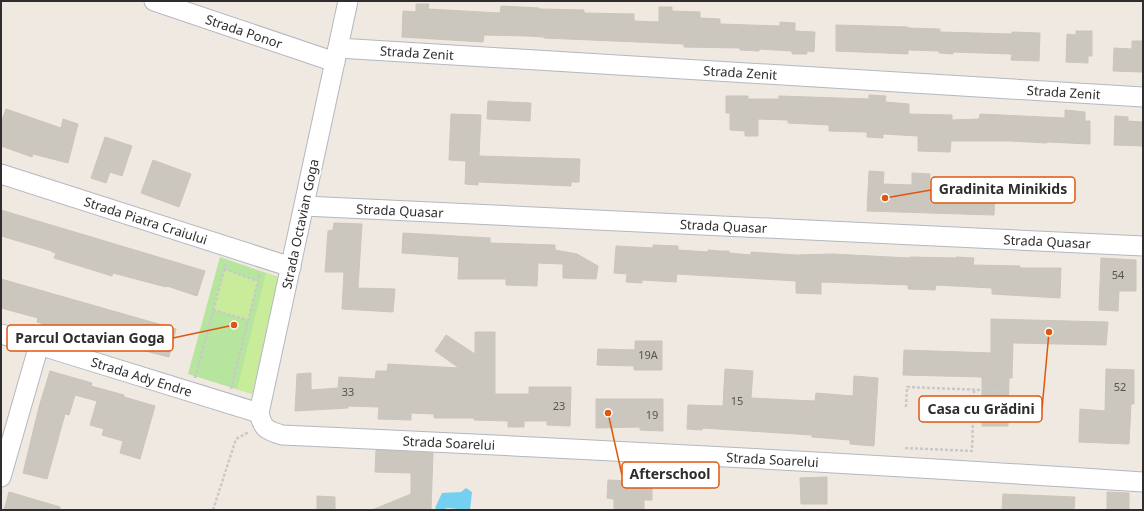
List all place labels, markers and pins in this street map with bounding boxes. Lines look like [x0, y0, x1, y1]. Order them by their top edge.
callout: Gradinita Minikids [931, 177, 1075, 203]
callout: Parcul Octavian Goga [7, 325, 173, 351]
callout: Casa cu Grădini [919, 396, 1042, 422]
callout: Afterschool [622, 462, 719, 488]

